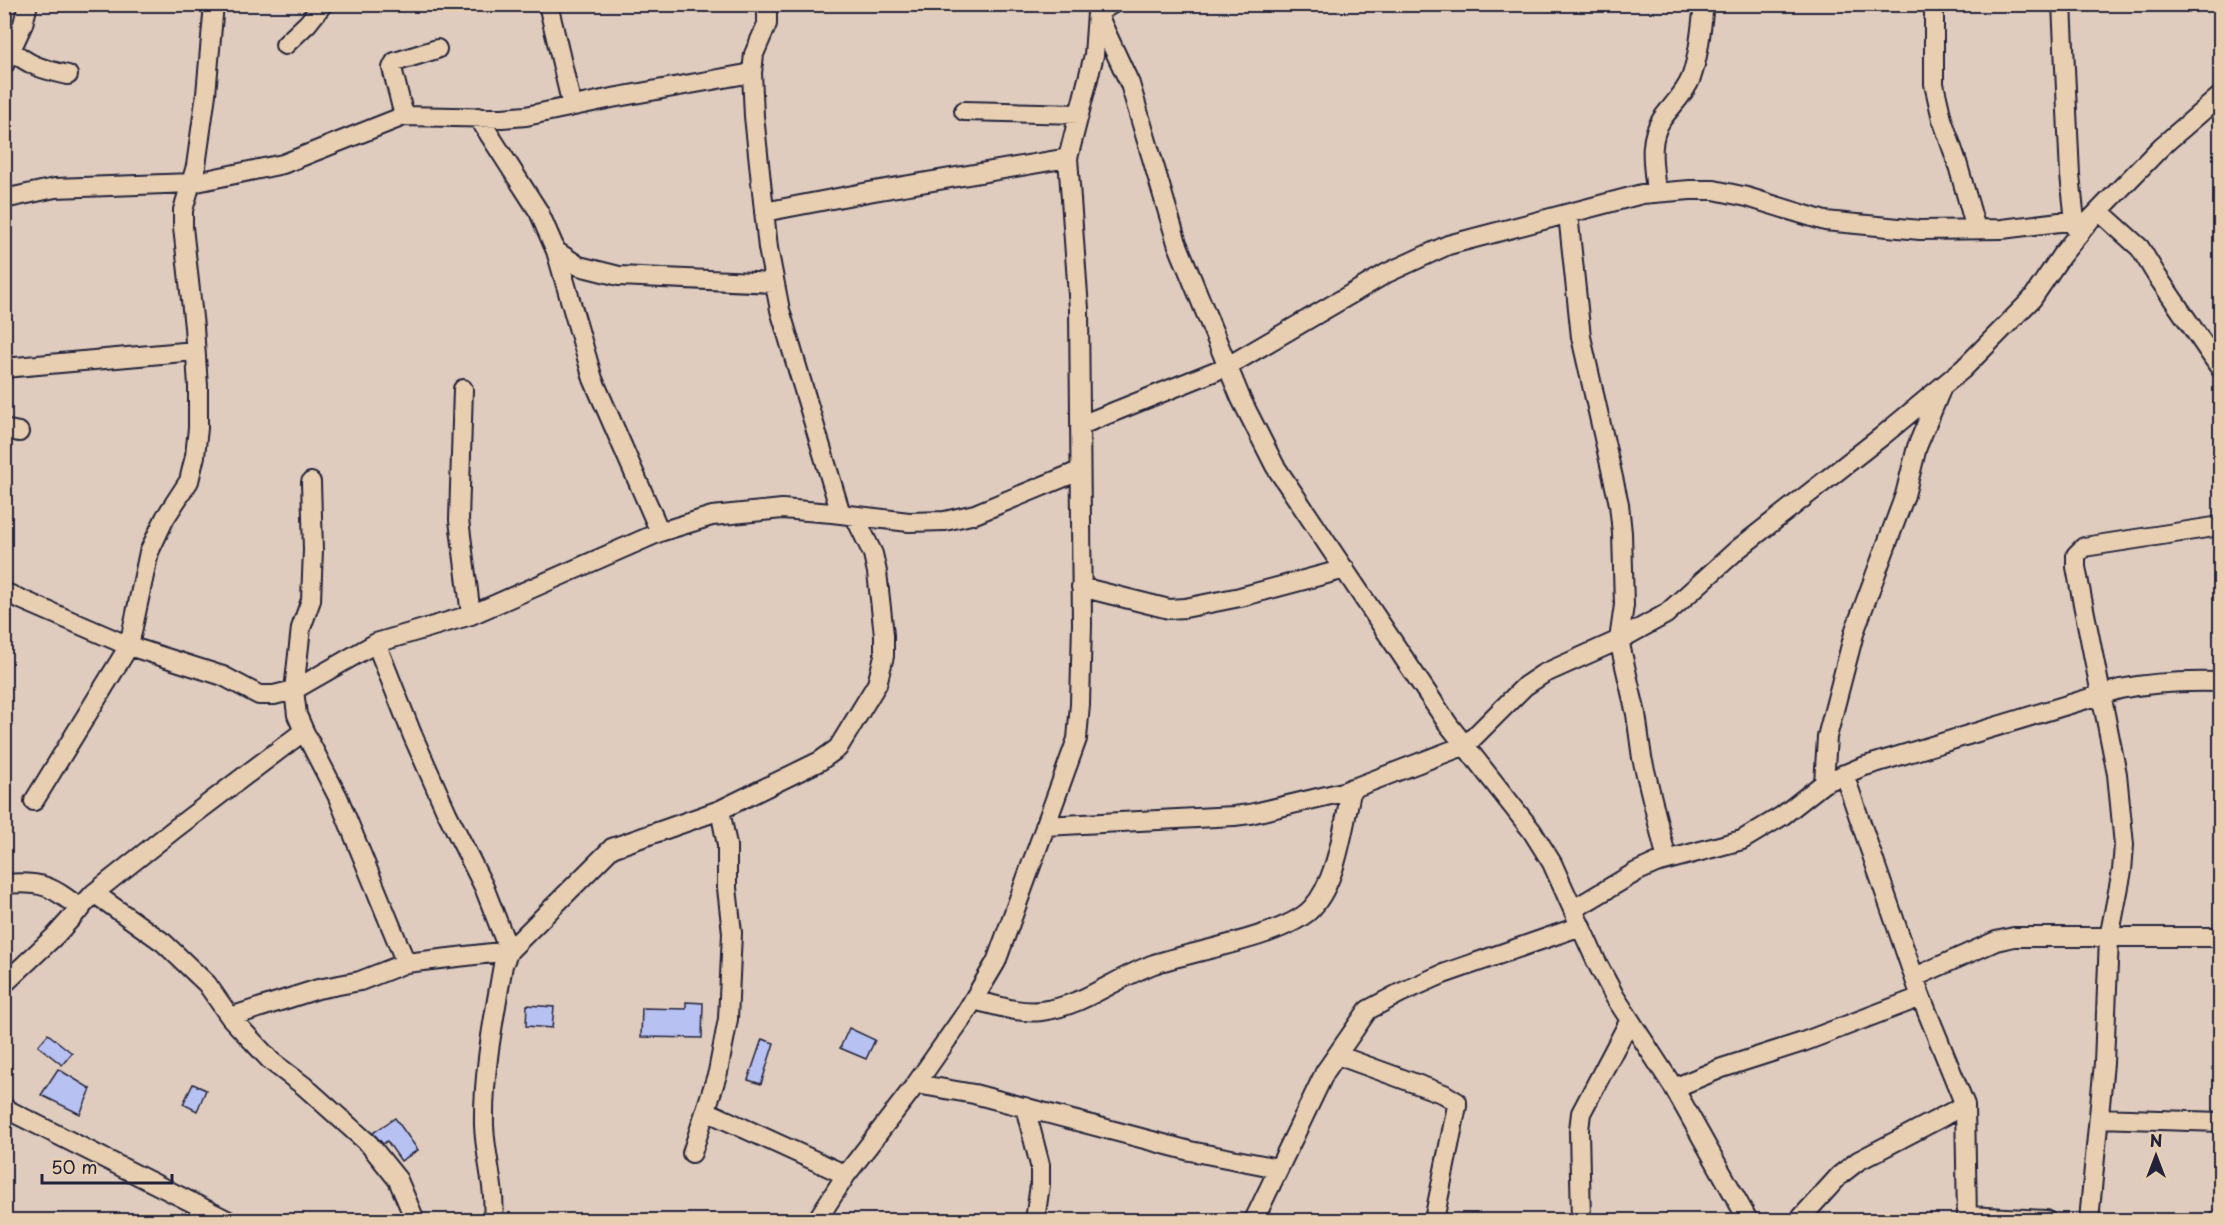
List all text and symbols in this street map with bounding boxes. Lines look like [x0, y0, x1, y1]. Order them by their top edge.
north arrow [2126, 1126, 2186, 1186]
text: N [2150, 1128, 2162, 1152]
scale bar [42, 1147, 172, 1185]
text: 50 m [51, 1153, 98, 1180]

